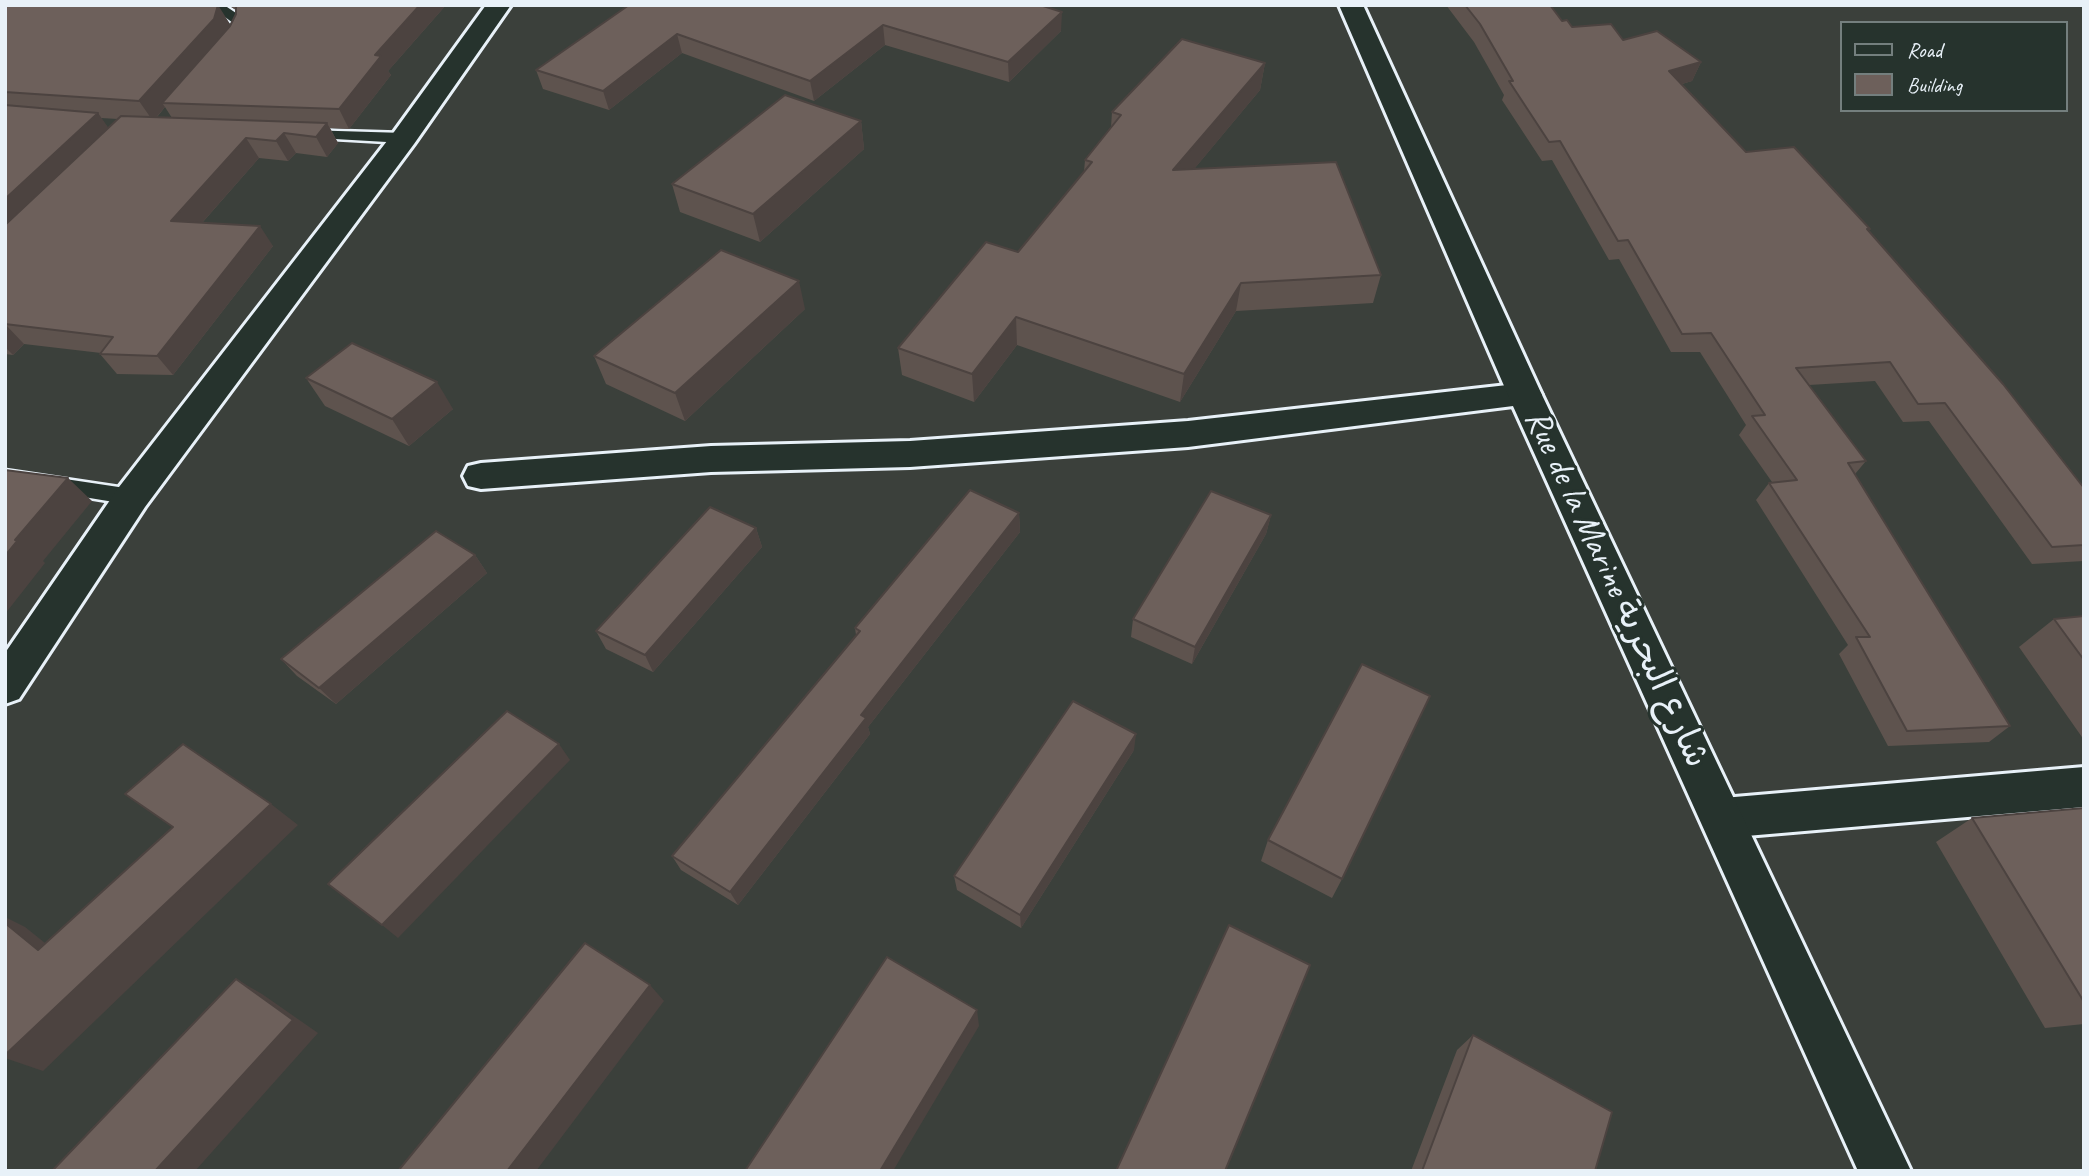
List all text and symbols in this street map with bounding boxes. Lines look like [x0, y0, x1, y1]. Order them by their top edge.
legend [1840, 21, 2068, 112]
text: Road [1907, 37, 1942, 63]
text: Building [1907, 72, 1962, 98]
street label: Rue de la Marine شارع البحرية [1515, 404, 1717, 774]

